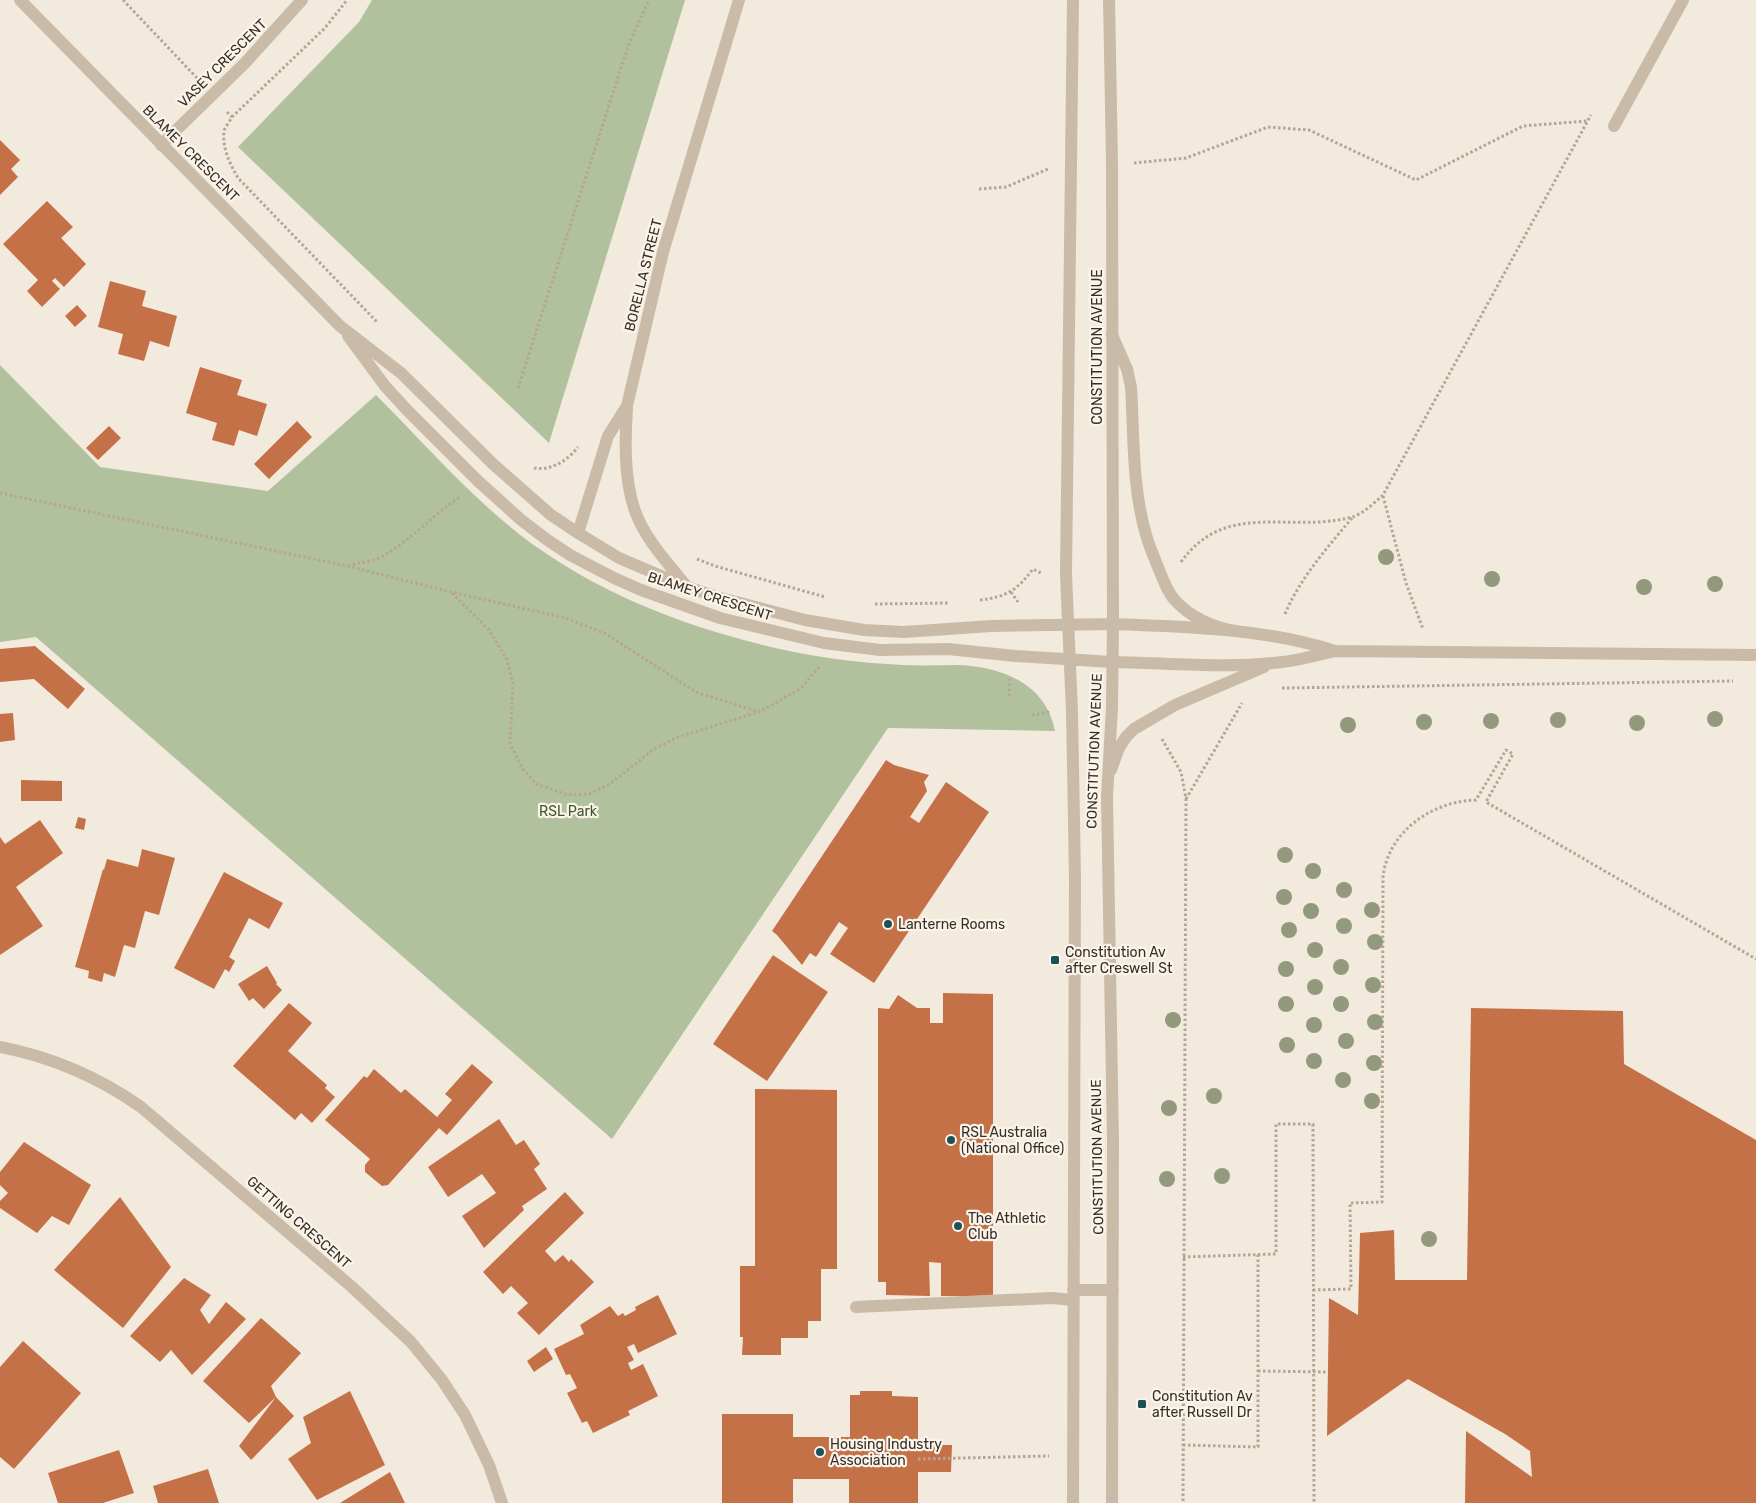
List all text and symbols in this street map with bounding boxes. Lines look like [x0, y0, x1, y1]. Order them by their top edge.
street label: VASEY CRESCENT [175, 16, 270, 111]
street label: BLAMEY CRESCENT [139, 102, 242, 205]
street label: BORELLA STREET [621, 217, 666, 333]
street label: CONSTITUTION AVENUE [1089, 269, 1106, 425]
street label: BLAMEY CRESCENT [646, 568, 774, 625]
street label: CONSTITUTION AVENUE [1083, 673, 1106, 829]
park label: RSL Park [539, 803, 598, 820]
place label: Lanterne Rooms [898, 916, 1005, 933]
marker: Lanterne Rooms [882, 918, 894, 930]
place label: Constitution Av after Creswell St [1065, 944, 1173, 977]
marker: Constitution Av after Creswell St [1049, 954, 1061, 966]
street label: CONSTITUTION AVENUE [1088, 1079, 1107, 1235]
place label: RSL Australia (National Office) [961, 1124, 1064, 1157]
marker: RSL Australia (National Office) [945, 1134, 957, 1146]
street label: GETTING CRESCENT [243, 1173, 354, 1272]
place label: The Athletic Club [968, 1210, 1046, 1243]
marker: The Athletic Club [952, 1220, 964, 1232]
place label: Constitution Av after Russell Dr [1152, 1388, 1253, 1421]
marker: Constitution Av after Russell Dr [1136, 1398, 1148, 1410]
place label: Housing Industry Association [830, 1436, 942, 1469]
marker: Housing Industry Association [814, 1446, 826, 1458]

